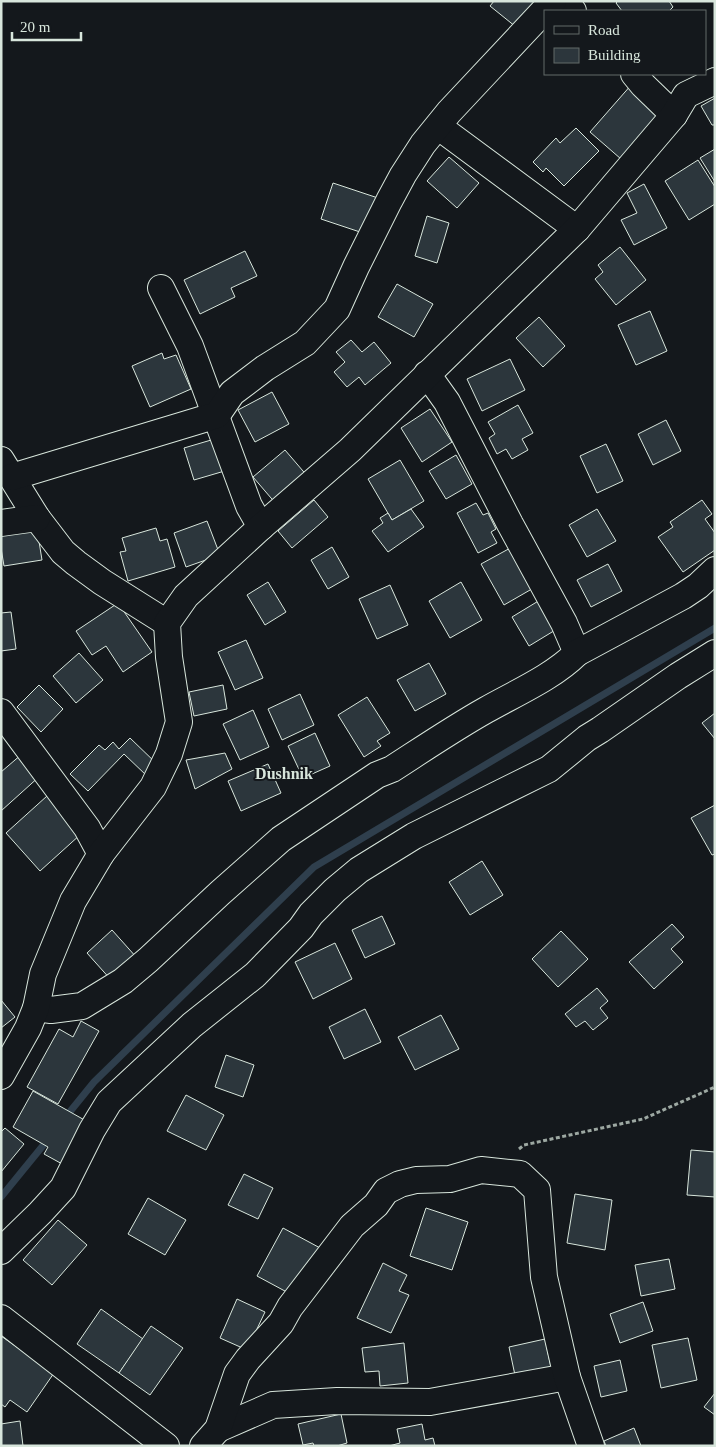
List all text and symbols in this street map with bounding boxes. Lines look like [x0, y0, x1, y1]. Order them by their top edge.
scale bar [12, 10, 81, 42]
legend [544, 10, 706, 75]
text: 20 m [20, 19, 51, 35]
text: Road [588, 22, 620, 38]
text: Building [588, 47, 641, 63]
district label: Dushnik [255, 765, 313, 782]

